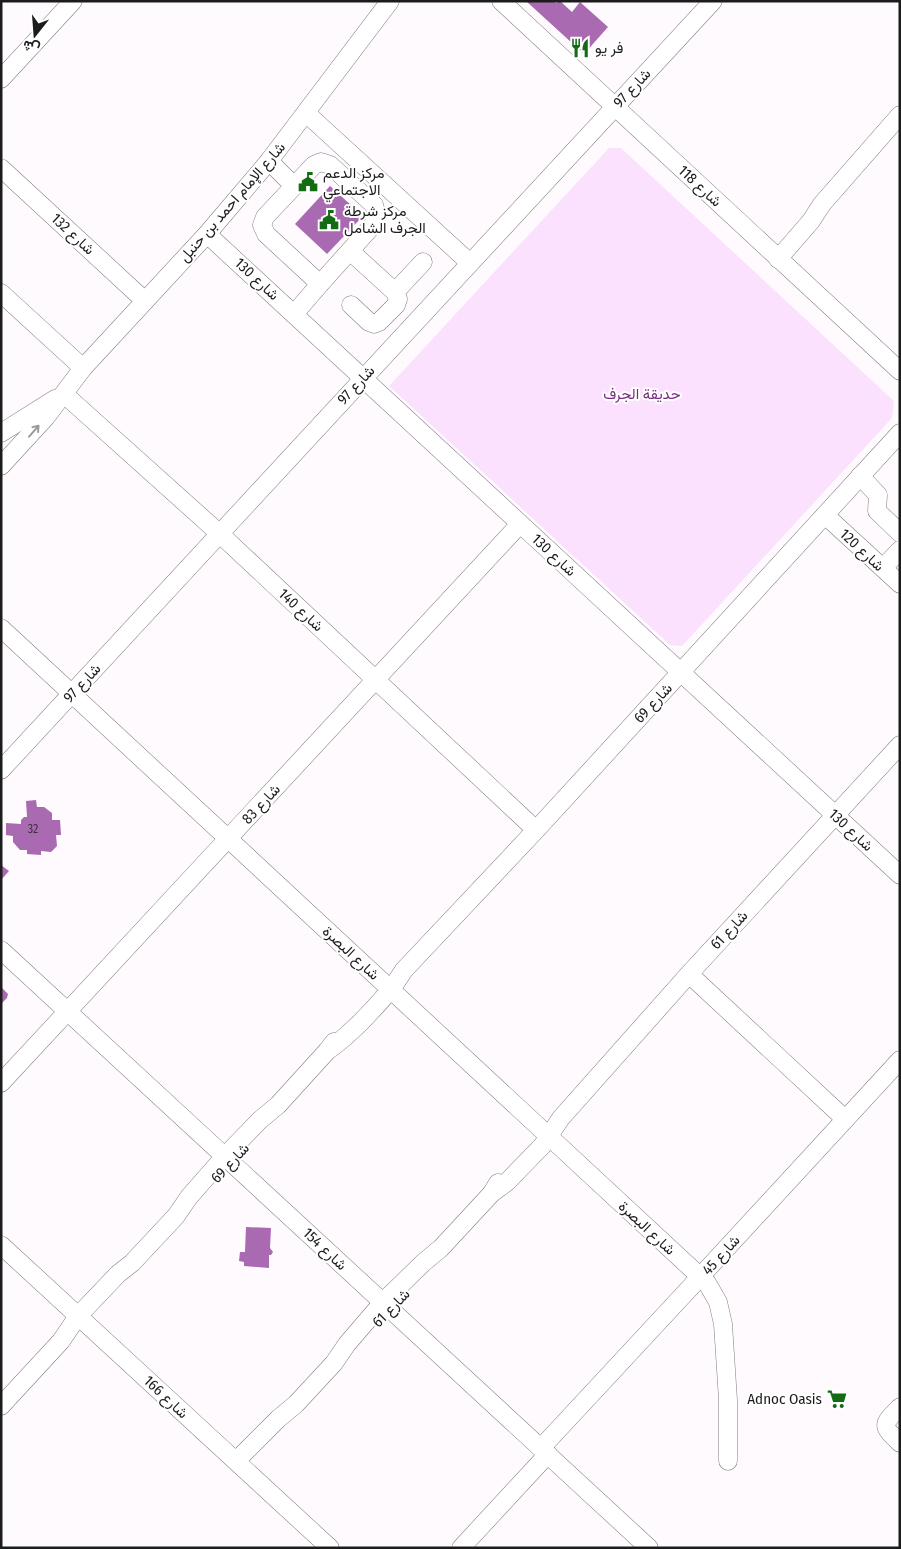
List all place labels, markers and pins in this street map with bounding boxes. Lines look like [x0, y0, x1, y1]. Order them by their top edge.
restaurant icon: فر يو [569, 37, 591, 59]
place label: فر يو [595, 39, 623, 57]
place label: مركز الدعم الاجتماعي [323, 164, 384, 203]
public building icon: مركز الدعم الاجتماعي [297, 171, 319, 193]
place label: مركز شرطة الجرف الشامل [344, 202, 426, 237]
public building icon: مركز شرطة الجرف الشامل [318, 209, 340, 231]
supermarket icon: Adnoc Oasis [826, 1388, 848, 1410]
place label: Adnoc Oasis [747, 1390, 822, 1408]

